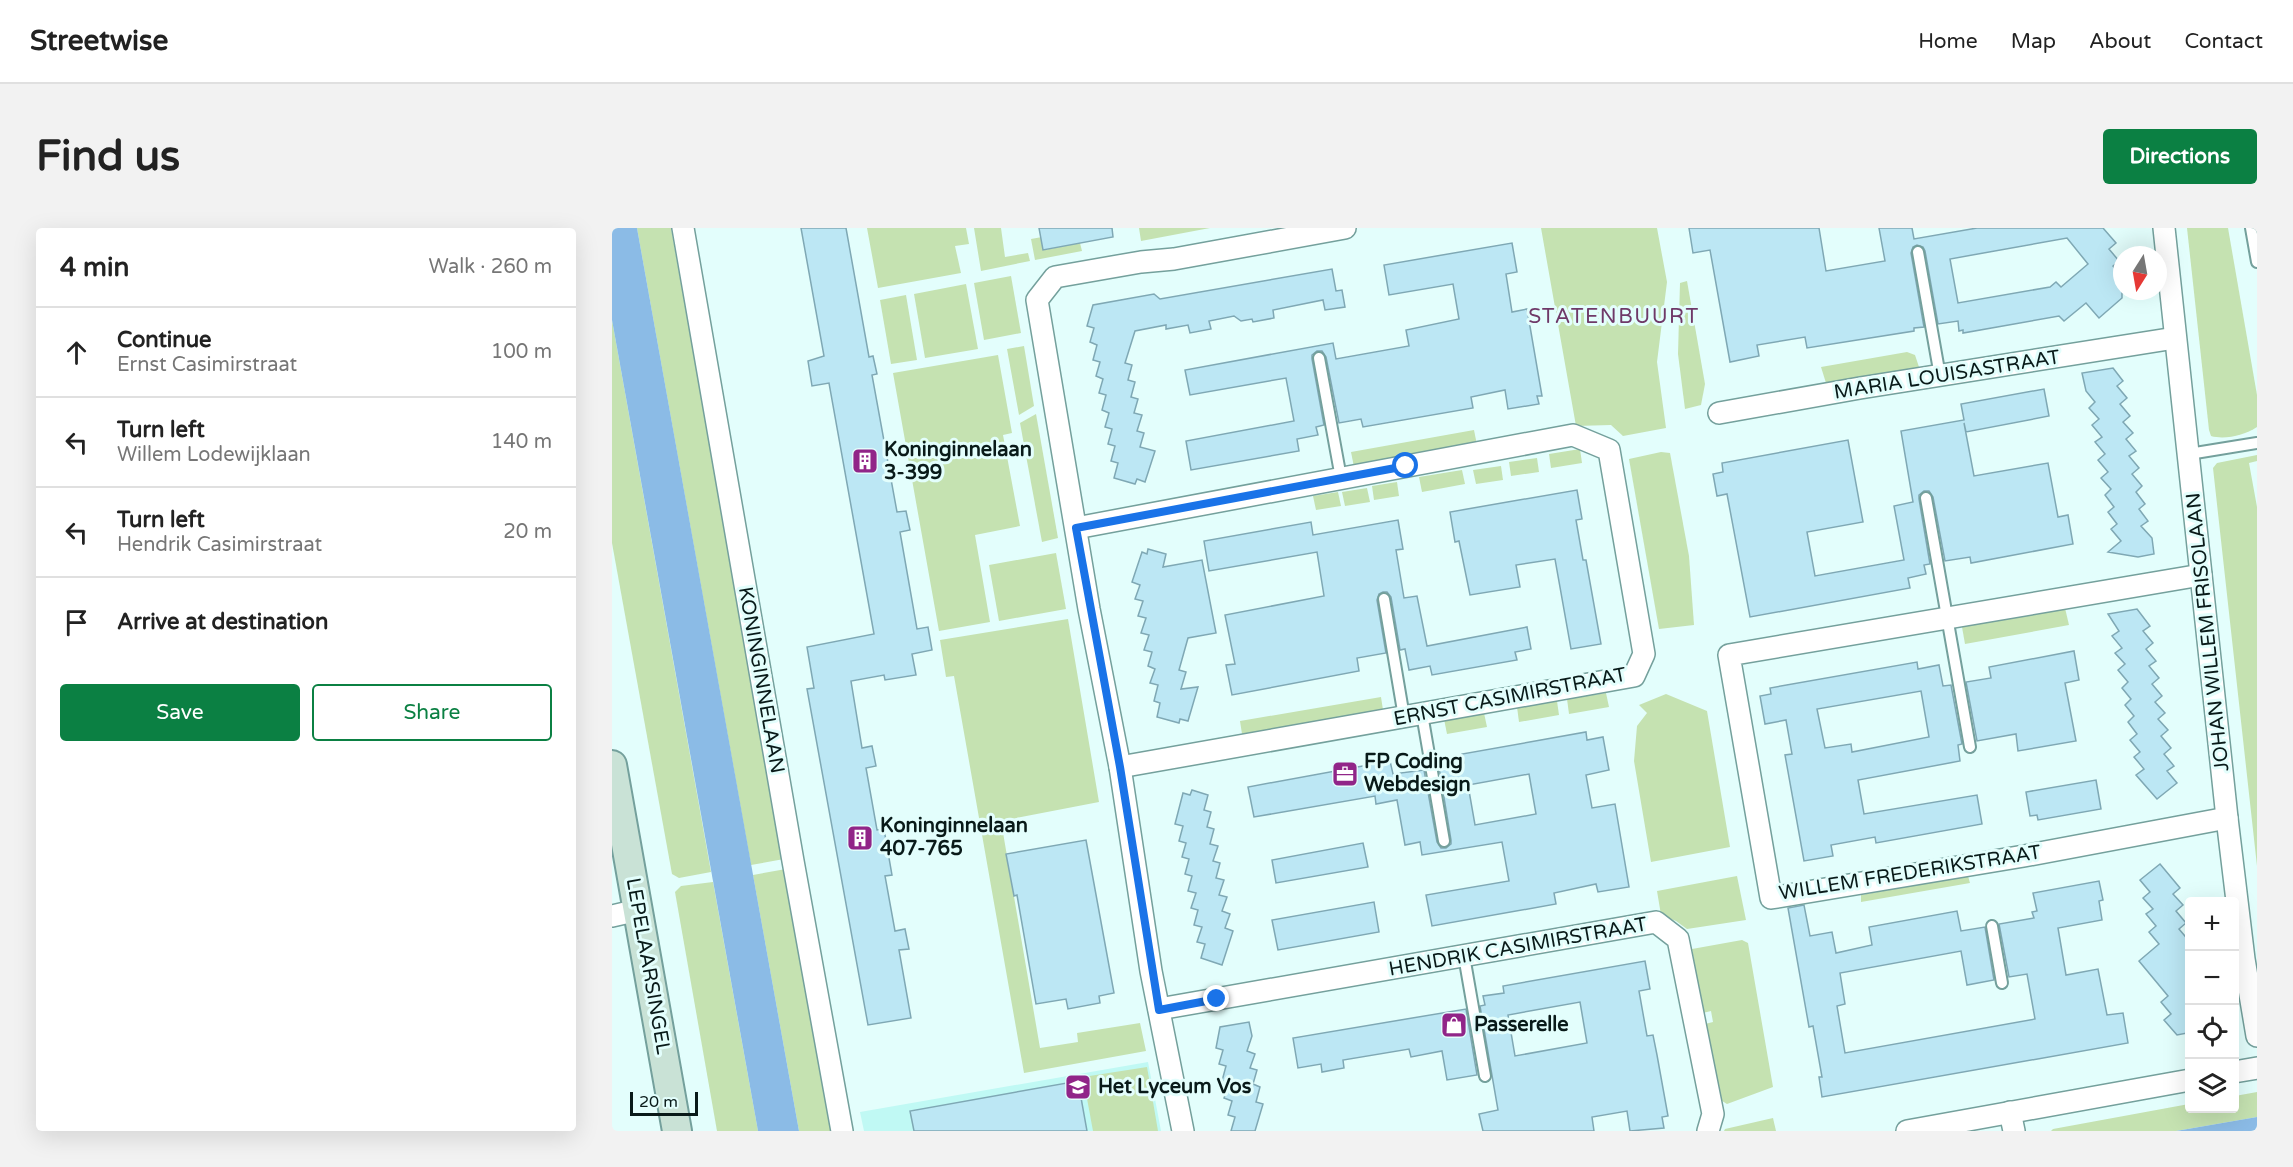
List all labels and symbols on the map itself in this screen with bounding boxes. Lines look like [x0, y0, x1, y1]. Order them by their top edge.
north arrow [2113, 246, 2167, 300]
district label: STATENBUURT [1528, 304, 1700, 329]
street label: MARIA LOUISASTRAAT [1832, 345, 2062, 405]
place label: Koninginnelaan 3-399 [884, 438, 1032, 485]
building icon: Koninginnelaan 3-399 [850, 446, 880, 476]
route start [1392, 452, 1418, 478]
street label: JOHAN WILLEM FRISOLAAN [2181, 491, 2235, 773]
street label: KONINGINNELAAN [733, 585, 789, 775]
street label: ERNST CASIMIRSTRAAT [1392, 663, 1628, 731]
place label: FP Coding Webdesign [1364, 750, 1471, 797]
office icon: FP Coding Webdesign [1330, 759, 1360, 789]
place label: Koninginnelaan 407-765 [880, 814, 1028, 861]
building icon: Koninginnelaan 407-765 [845, 823, 875, 853]
street label: WILLEM FREDERIKSTRAAT [1777, 840, 2043, 906]
street label: LEPELAARSINGEL [621, 876, 675, 1057]
street label: HENDRIK CASIMIRSTRAAT [1387, 912, 1649, 982]
route end [1203, 985, 1229, 1011]
shop icon: Passerelle [1439, 1010, 1469, 1040]
place label: Passerelle [1474, 1013, 1569, 1037]
school or university icon: Het Lyceum Vos [1063, 1072, 1093, 1102]
place label: Het Lyceum Vos [1098, 1075, 1252, 1099]
scale bar [630, 1089, 698, 1116]

